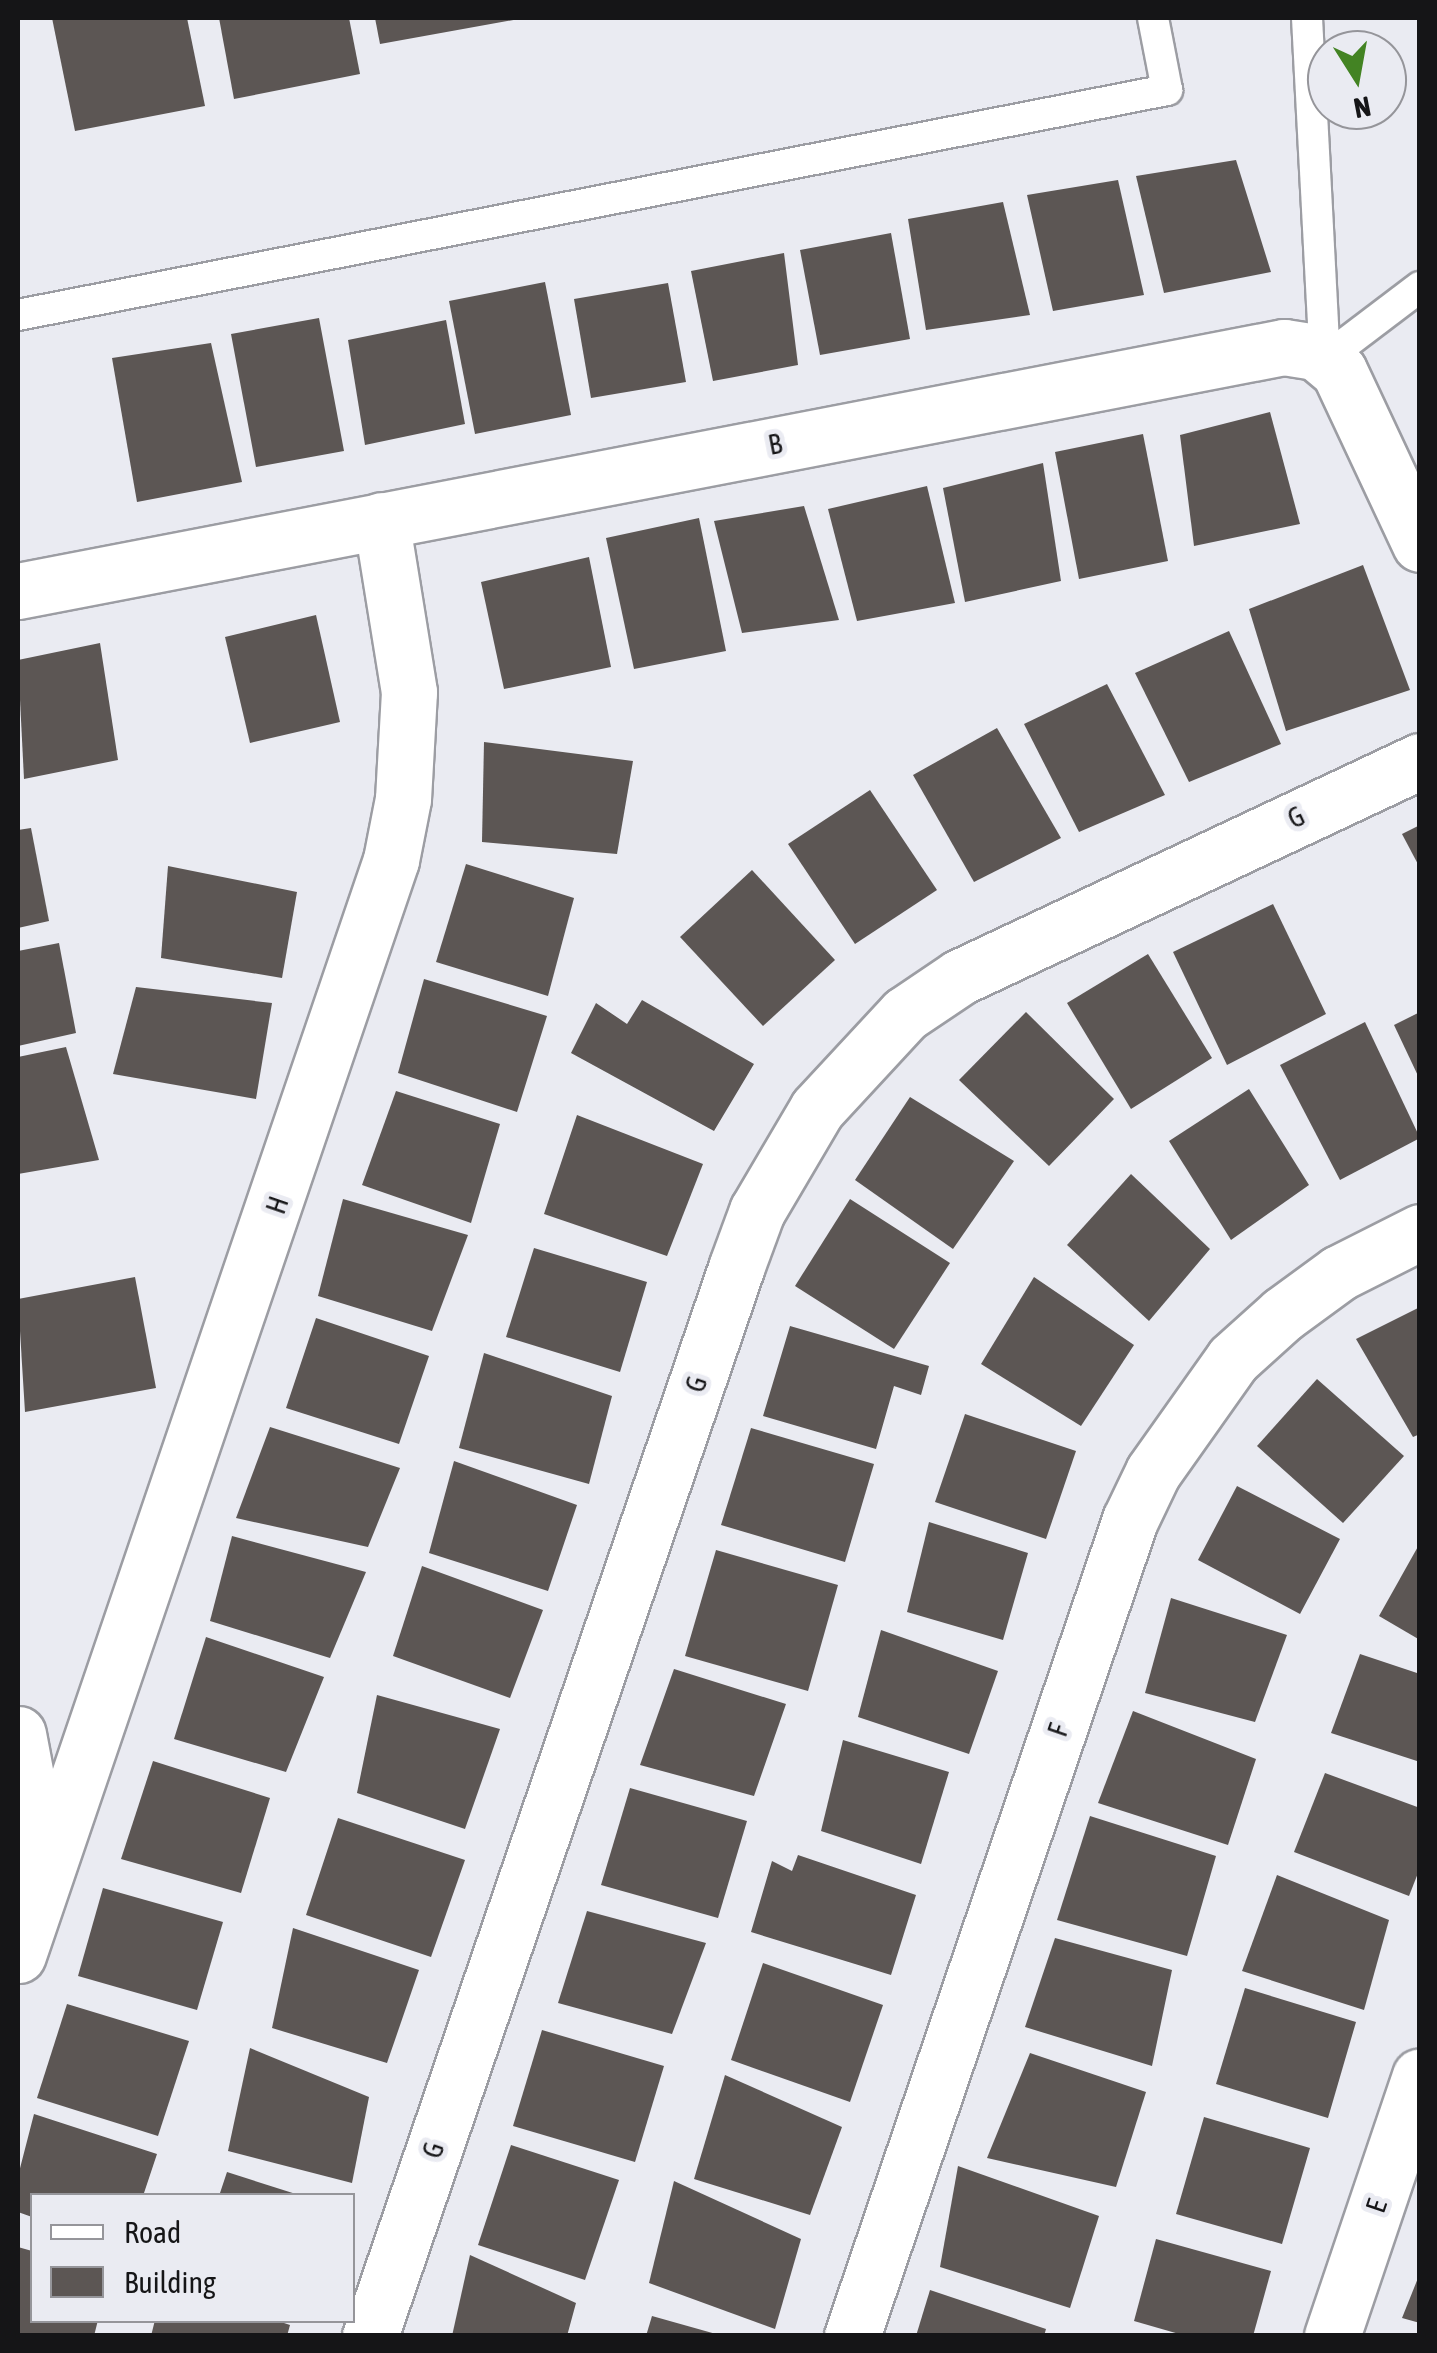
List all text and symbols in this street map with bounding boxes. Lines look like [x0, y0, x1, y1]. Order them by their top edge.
north arrow [1307, 30, 1407, 130]
text: N [1351, 90, 1374, 125]
street label: B [765, 426, 785, 462]
street label: G [1282, 799, 1310, 835]
street label: H [258, 1192, 296, 1218]
street label: G [678, 1372, 714, 1396]
street label: F [1040, 1719, 1076, 1741]
street label: G [415, 2138, 451, 2162]
legend [30, 2193, 355, 2323]
street label: E [1358, 2195, 1394, 2217]
text: Road [124, 2215, 181, 2249]
text: Building [124, 2265, 216, 2299]

